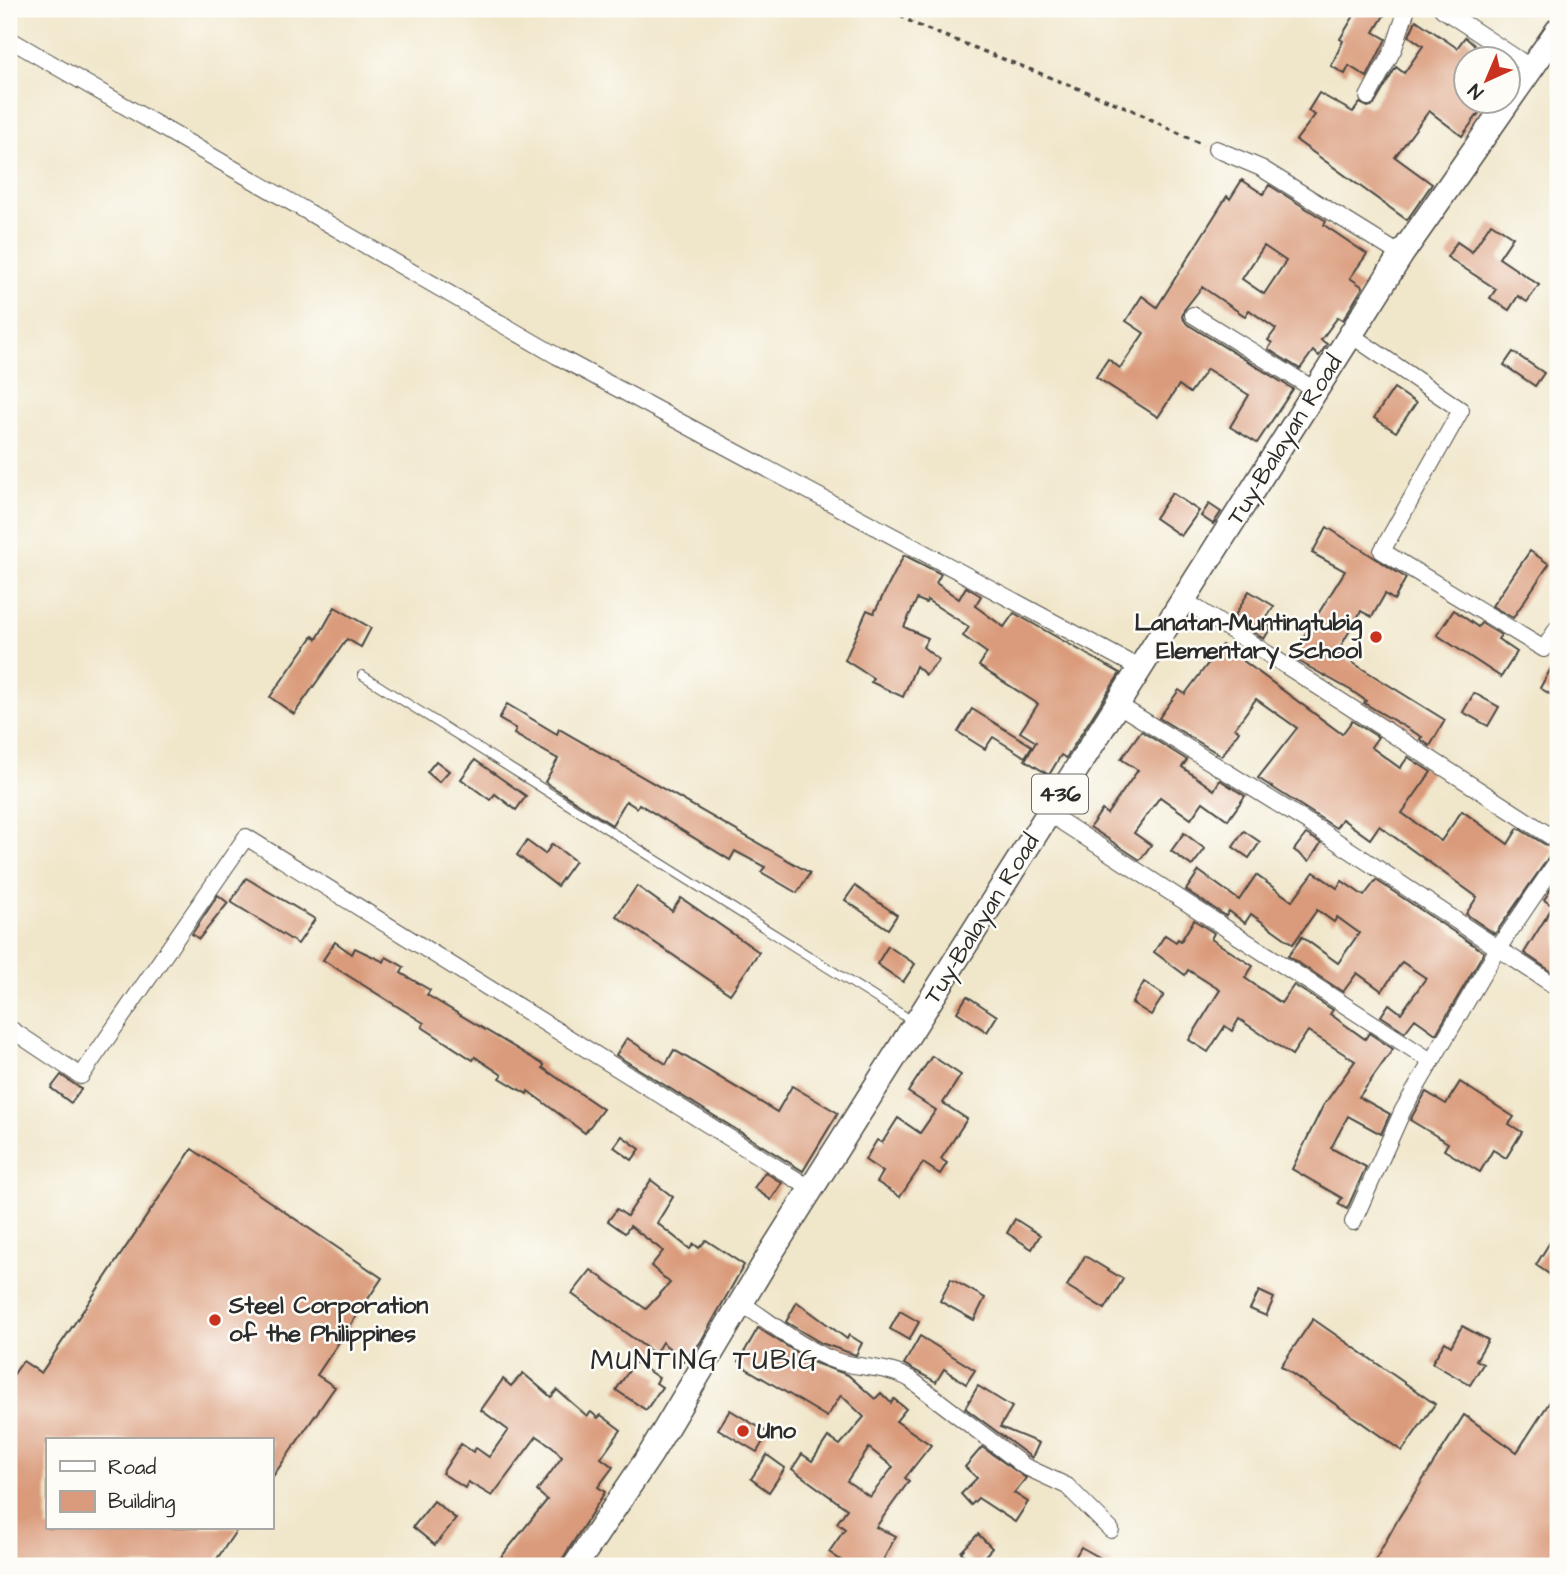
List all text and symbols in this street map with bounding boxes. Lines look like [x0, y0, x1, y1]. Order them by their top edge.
north arrow [1452, 46, 1522, 116]
text: N [1463, 77, 1490, 105]
street label: Tuy-Balayan Road [1219, 348, 1352, 532]
place label: Lanatan-Muntingtubig Elementary School [1134, 606, 1363, 670]
marker: Lanatan-Muntingtubig Elementary School [1368, 629, 1384, 645]
road number: 436 [1032, 774, 1088, 814]
street label: Tuy-Balayan Road [916, 827, 1049, 1011]
place label: Steel Corporation of the Philippines [228, 1289, 428, 1351]
marker: Steel Corporation of the Philippines [207, 1312, 223, 1328]
district label: MUNTING TUBIG [591, 1341, 819, 1380]
place label: Uno [757, 1414, 796, 1448]
marker: Uno [735, 1423, 751, 1439]
legend [46, 1438, 273, 1530]
text: Road [108, 1453, 156, 1482]
text: Building [108, 1487, 176, 1518]

